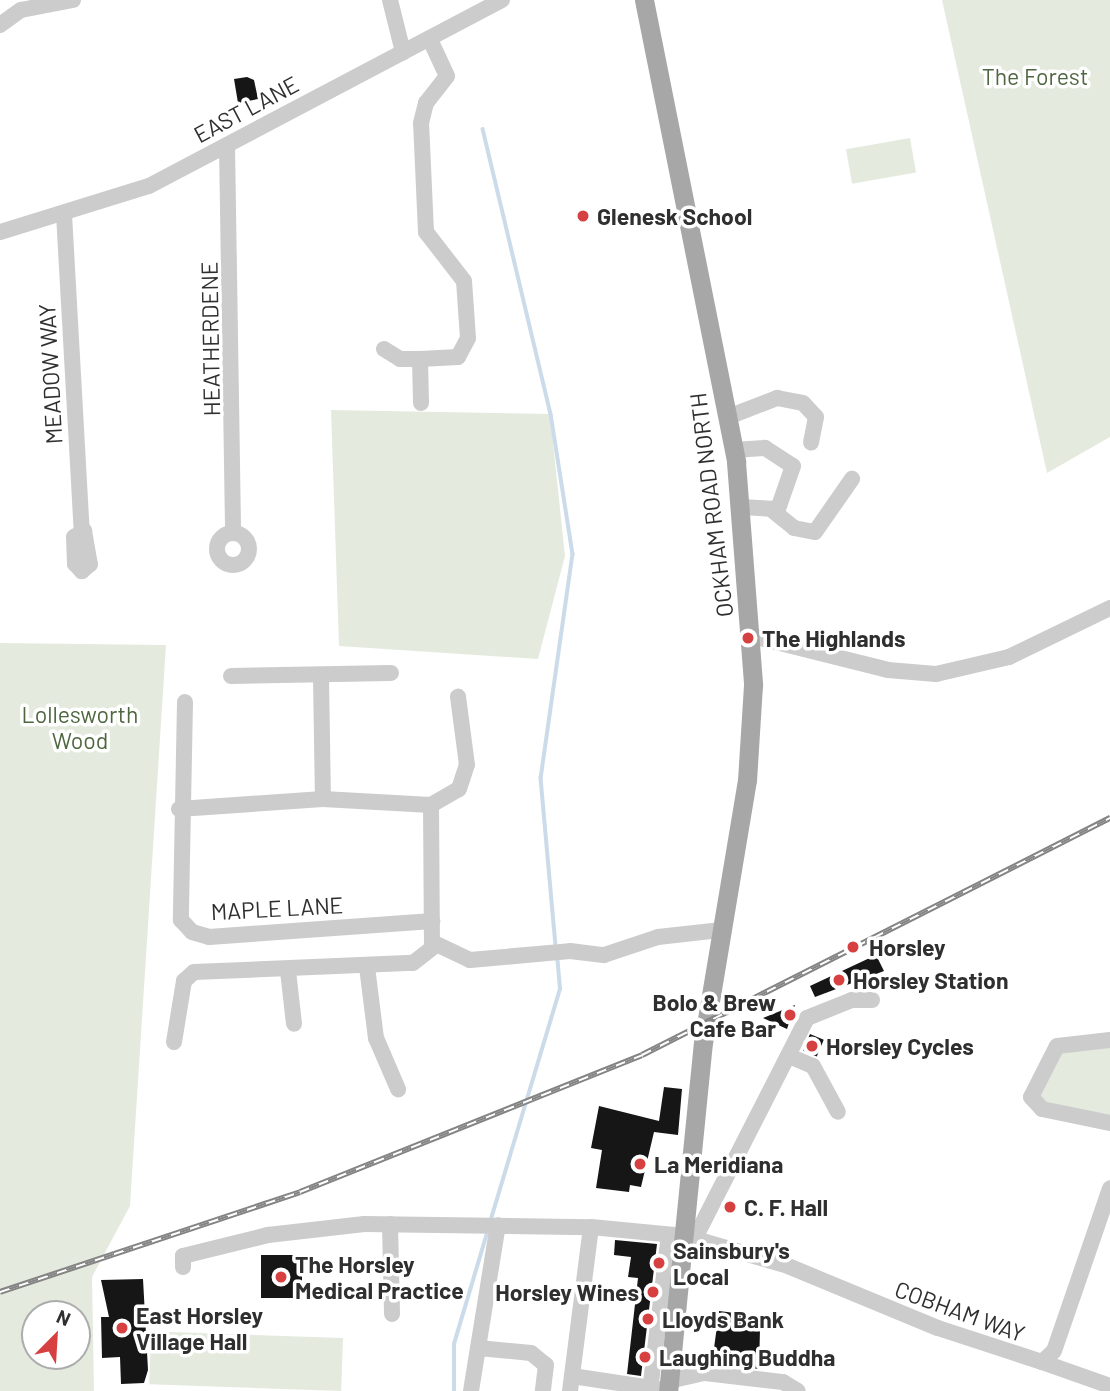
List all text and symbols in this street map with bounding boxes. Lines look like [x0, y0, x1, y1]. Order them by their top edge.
park label: The Forest [982, 62, 1088, 90]
street label: EAST LANE [189, 70, 303, 148]
place label: Glenesk School [597, 202, 752, 230]
marker: Glenesk School [575, 208, 591, 224]
street label: HEATHERDENE [195, 261, 225, 417]
street label: MEADOW WAY [33, 303, 67, 445]
street label: OCKHAM ROAD NORTH [684, 391, 738, 619]
place label: The Highlands [762, 624, 906, 652]
marker: The Highlands [740, 630, 756, 646]
park label: Lollesworth Wood [22, 700, 138, 754]
street label: MAPLE LANE [210, 891, 344, 925]
place label: Horsley [869, 933, 946, 961]
marker: Horsley [843, 937, 863, 957]
place label: Horsley Station [853, 966, 1008, 994]
marker: Horsley Station [831, 972, 847, 988]
place label: Bolo & Brew Cafe Bar [652, 988, 776, 1042]
marker: Bolo & Brew Cafe Bar [782, 1007, 798, 1023]
place label: Horsley Cycles [826, 1032, 974, 1060]
marker: Horsley Cycles [804, 1038, 820, 1054]
place label: La Meridiana [654, 1150, 783, 1178]
marker: La Meridiana [632, 1156, 648, 1172]
place label: C. F. Hall [744, 1193, 828, 1221]
marker: C. F. Hall [722, 1199, 738, 1215]
place label: Sainsbury's Local [673, 1236, 790, 1290]
place label: The Horsley Medical Practice [295, 1250, 464, 1304]
marker: Sainsbury's Local [651, 1255, 667, 1271]
marker: The Horsley Medical Practice [273, 1269, 289, 1285]
street label: COBHAM WAY [891, 1275, 1029, 1347]
place label: Horsley Wines [495, 1278, 639, 1306]
marker: Horsley Wines [645, 1284, 661, 1300]
north arrow [21, 1300, 91, 1370]
place label: East Horsley Village Hall [136, 1301, 263, 1355]
text: N [53, 1304, 74, 1330]
place label: Lloyds Bank [662, 1305, 784, 1333]
marker: Lloyds Bank [640, 1311, 656, 1327]
marker: East Horsley Village Hall [114, 1320, 130, 1336]
place label: Laughing Buddha [659, 1343, 835, 1371]
marker: Laughing Buddha [637, 1349, 653, 1365]

